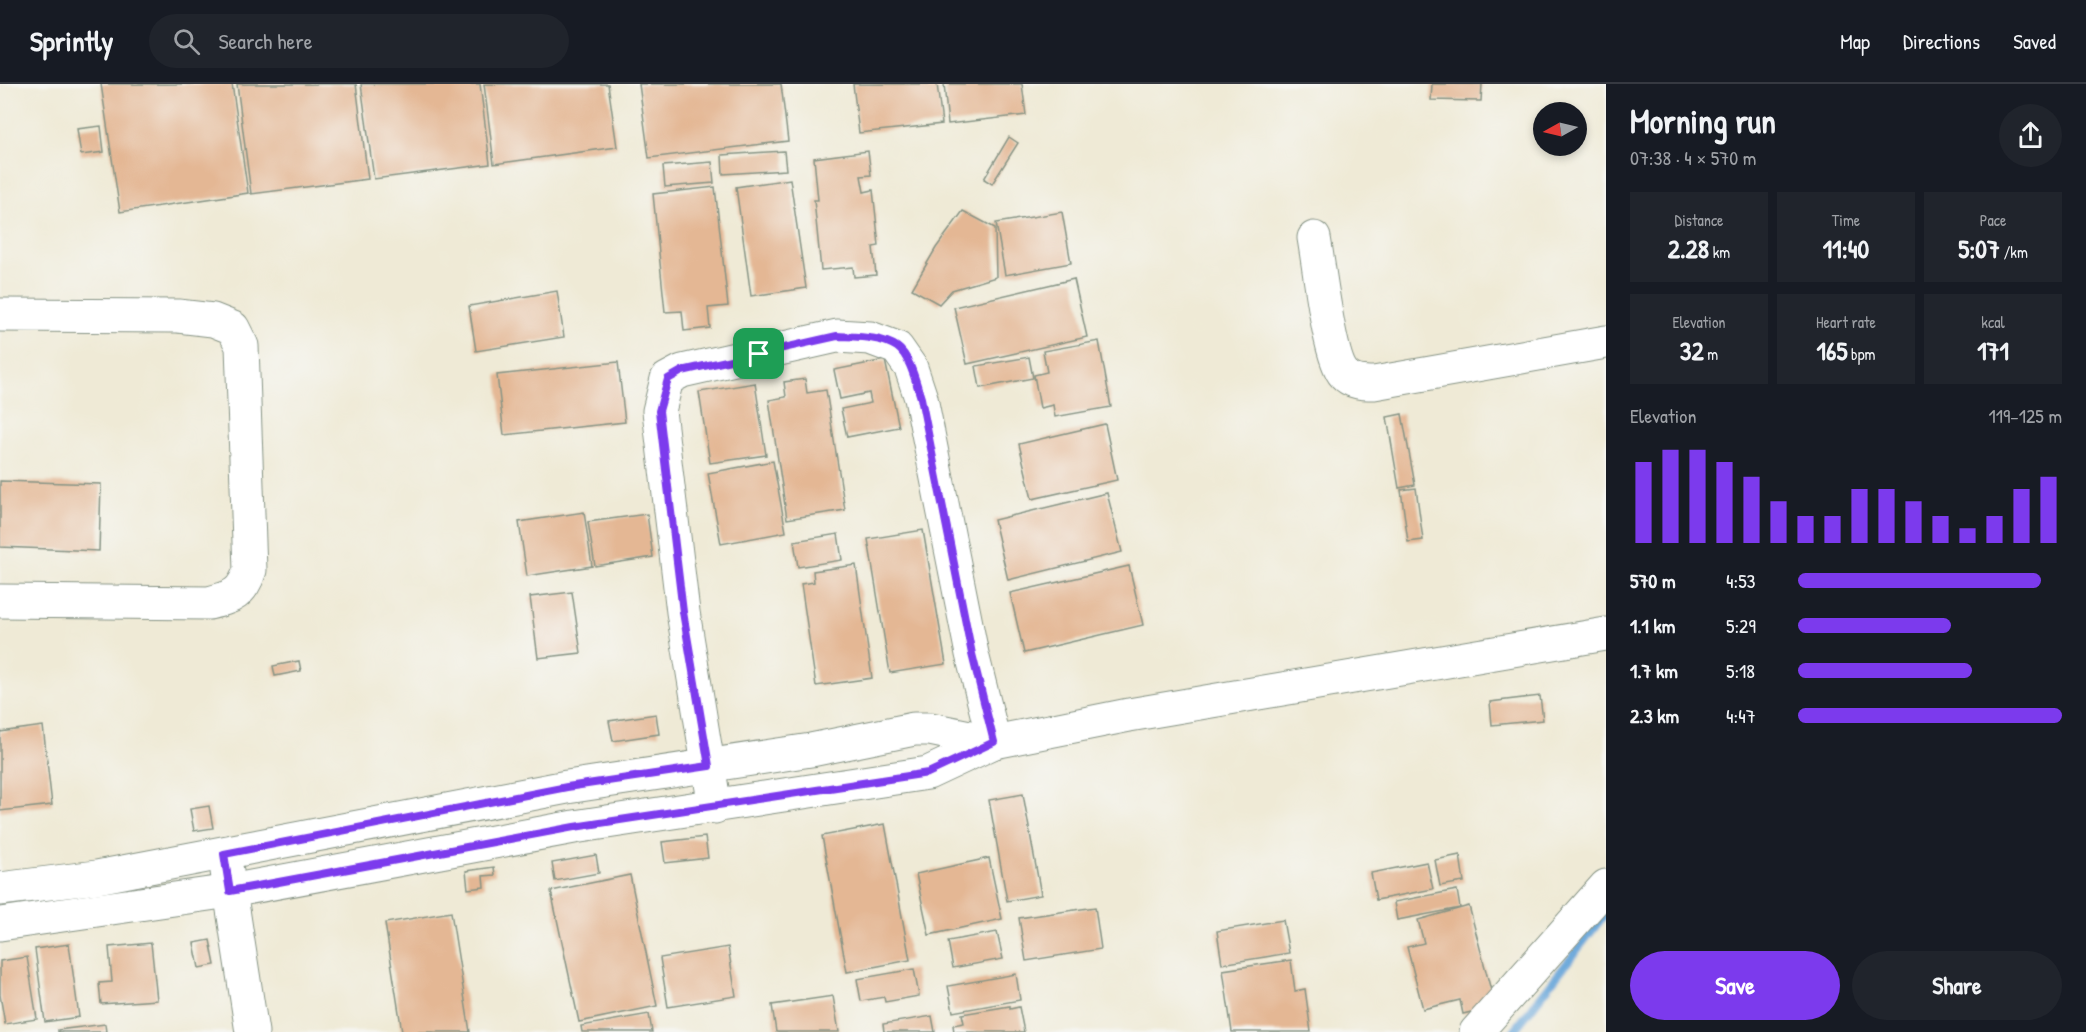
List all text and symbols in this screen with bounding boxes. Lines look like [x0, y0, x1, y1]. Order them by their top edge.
search box [149, 14, 569, 68]
text: Sprintly [30, 22, 113, 60]
icon: search [170, 25, 203, 58]
text: Search here [218, 26, 312, 56]
text: Map [1840, 27, 1870, 56]
text: Directions [1903, 27, 1980, 56]
text: Saved [2013, 27, 2056, 56]
text: Morning run [1630, 99, 1776, 143]
north arrow [1533, 102, 1587, 156]
map controls [1533, 102, 1587, 156]
button: share [1999, 104, 2062, 167]
text: 07:38 · 4 × 570 m [1630, 144, 1756, 171]
text: Distance [1675, 209, 1723, 231]
text: Time [1832, 209, 1860, 231]
text: Pace [1980, 209, 2006, 231]
text: 2.28 [1668, 231, 1709, 266]
text: 11:40 [1823, 231, 1869, 266]
text: 5:07 [1958, 231, 2000, 266]
text: km [1709, 241, 1730, 263]
text: /km [2000, 241, 2028, 263]
text: Elevation [1672, 311, 1726, 333]
text: Heart rate [1816, 311, 1876, 333]
text: kcal [1981, 311, 2005, 333]
pin [733, 328, 784, 379]
text: 32 [1680, 333, 1704, 368]
text: 165 [1817, 333, 1847, 368]
text: 171 [1977, 333, 2009, 368]
icon: arrive [742, 337, 775, 370]
text: m [1704, 343, 1718, 365]
text: bpm [1847, 343, 1875, 365]
text: Elevation [1630, 402, 1696, 429]
text: 119–125 m [1988, 402, 2062, 429]
text: 570 m [1630, 567, 1676, 594]
text: 4:53 [1726, 567, 1756, 594]
text: 1.1 km [1630, 612, 1675, 639]
text: 5:29 [1726, 612, 1756, 639]
text: 1.7 km [1630, 657, 1678, 684]
text: 5:18 [1726, 657, 1755, 684]
text: 2.3 km [1630, 702, 1679, 729]
text: 4:47 [1726, 702, 1756, 729]
button: Save [1630, 951, 1840, 1020]
button: Share [1852, 951, 2062, 1020]

